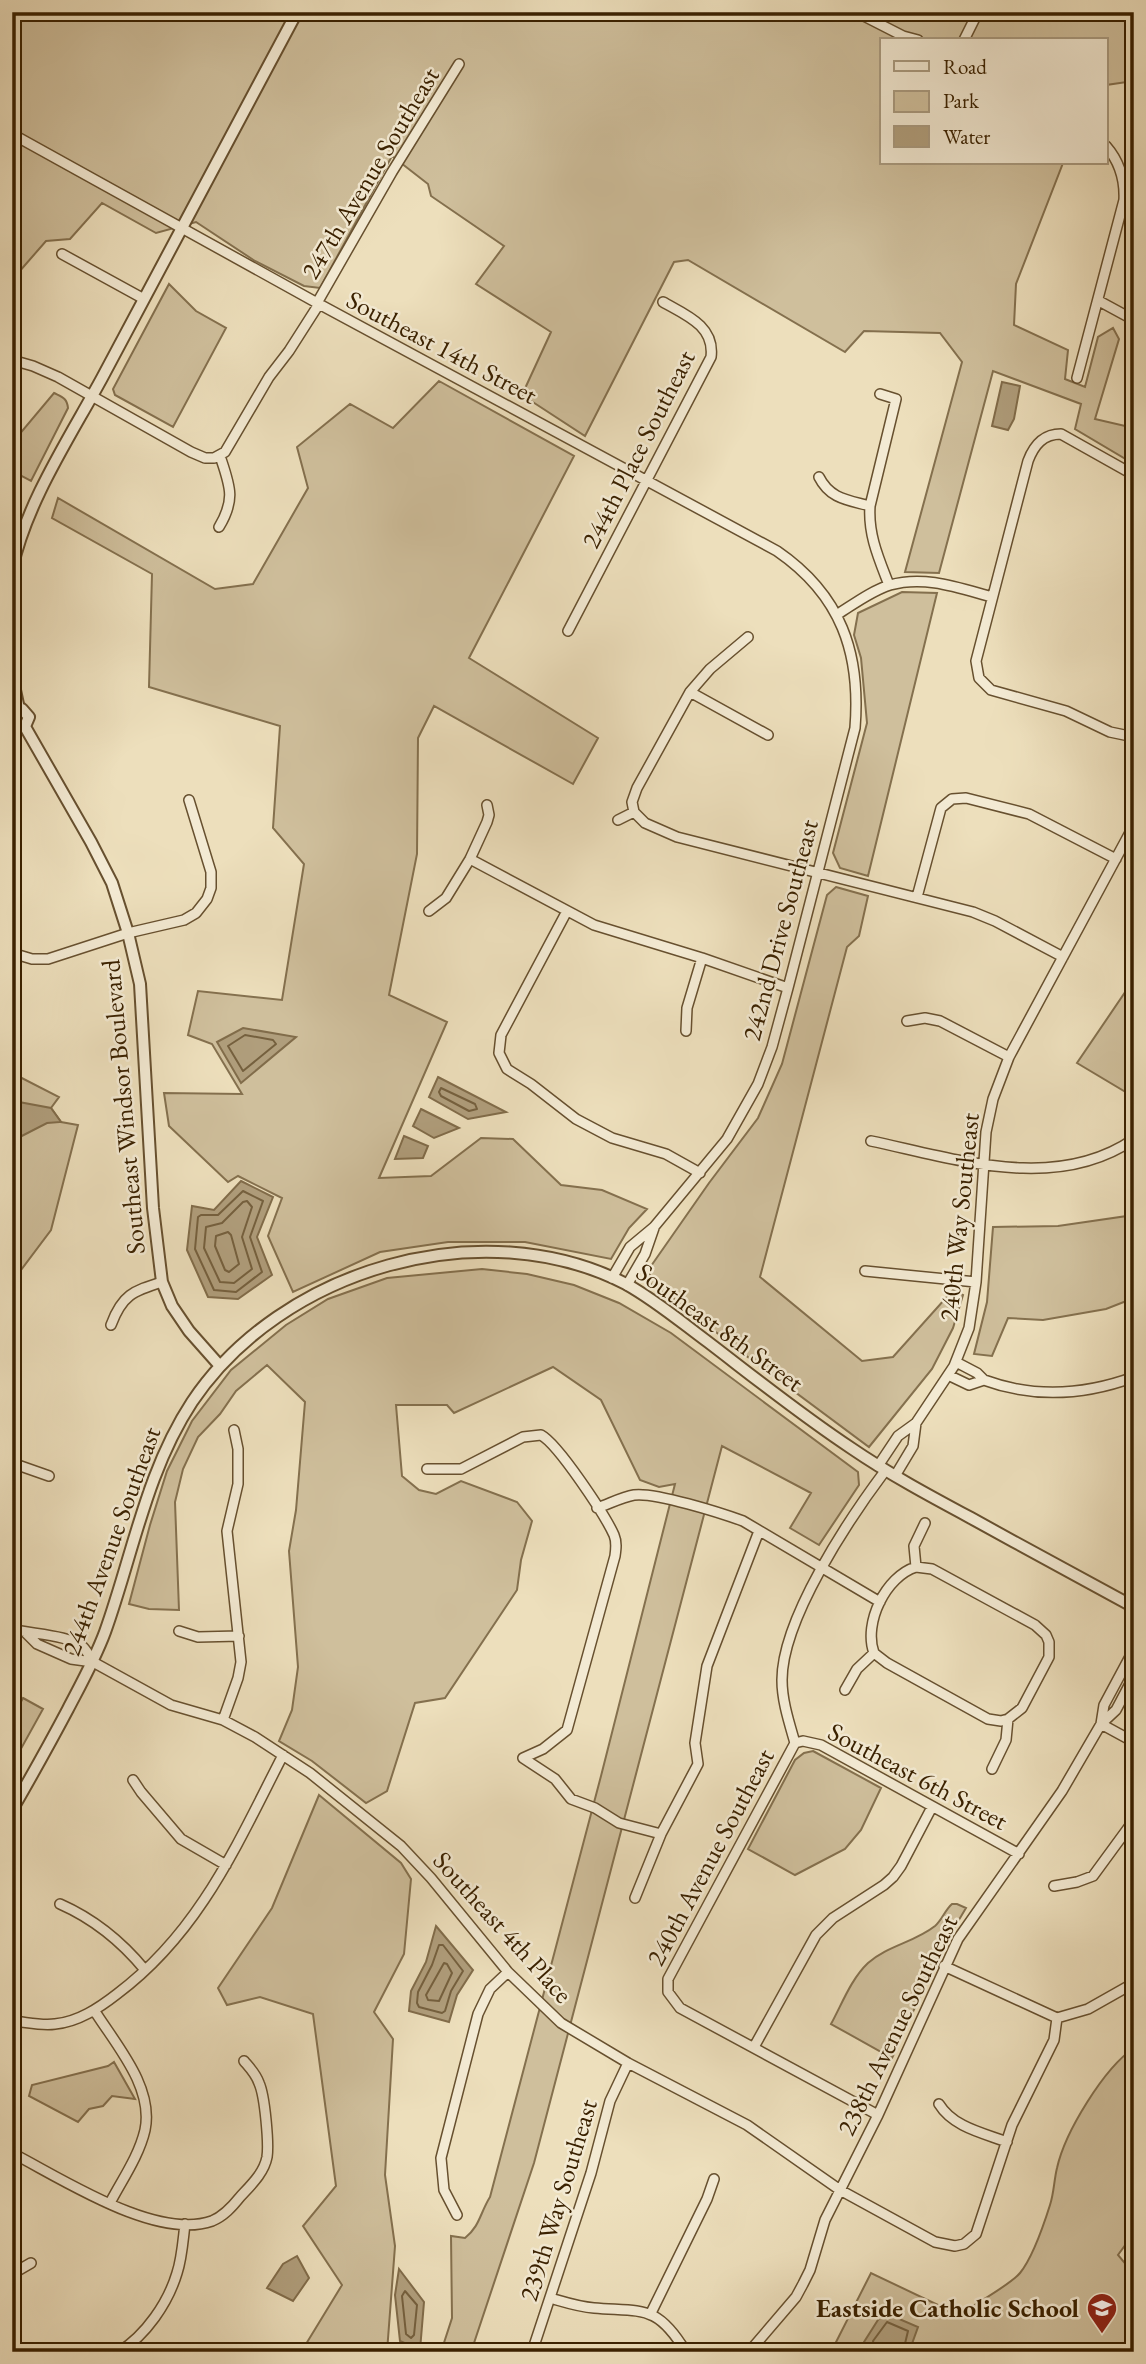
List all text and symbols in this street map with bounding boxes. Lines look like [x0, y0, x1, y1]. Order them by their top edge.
legend [880, 38, 1108, 164]
text: Road [943, 53, 987, 80]
street label: 247th Avenue Southeast [293, 61, 447, 285]
text: Park [943, 87, 980, 114]
text: Water [943, 123, 990, 150]
street label: Southeast 14th Street [341, 282, 543, 412]
street label: 244th Place Southeast [573, 344, 703, 554]
street label: 242nd Drive Southeast [734, 816, 826, 1044]
street label: Southeast Windsor Boulevard [93, 957, 153, 1256]
street label: 240th Way Southeast [931, 1111, 987, 1323]
street label: Southeast 8th Street [630, 1255, 810, 1399]
street label: 244th Avenue Southeast [54, 1422, 168, 1660]
street label: Southeast 6th Street [822, 1714, 1014, 1838]
street label: 240th Avenue Southeast [638, 1742, 782, 1972]
street label: Southeast 4th Place [426, 1844, 580, 2010]
street label: 238th Avenue Southeast [829, 1909, 965, 2141]
street label: 239th Way Southeast [511, 2095, 605, 2305]
place label: Eastside Catholic School [816, 2291, 1079, 2325]
school or university icon: Eastside Catholic School [1085, 2291, 1119, 2335]

